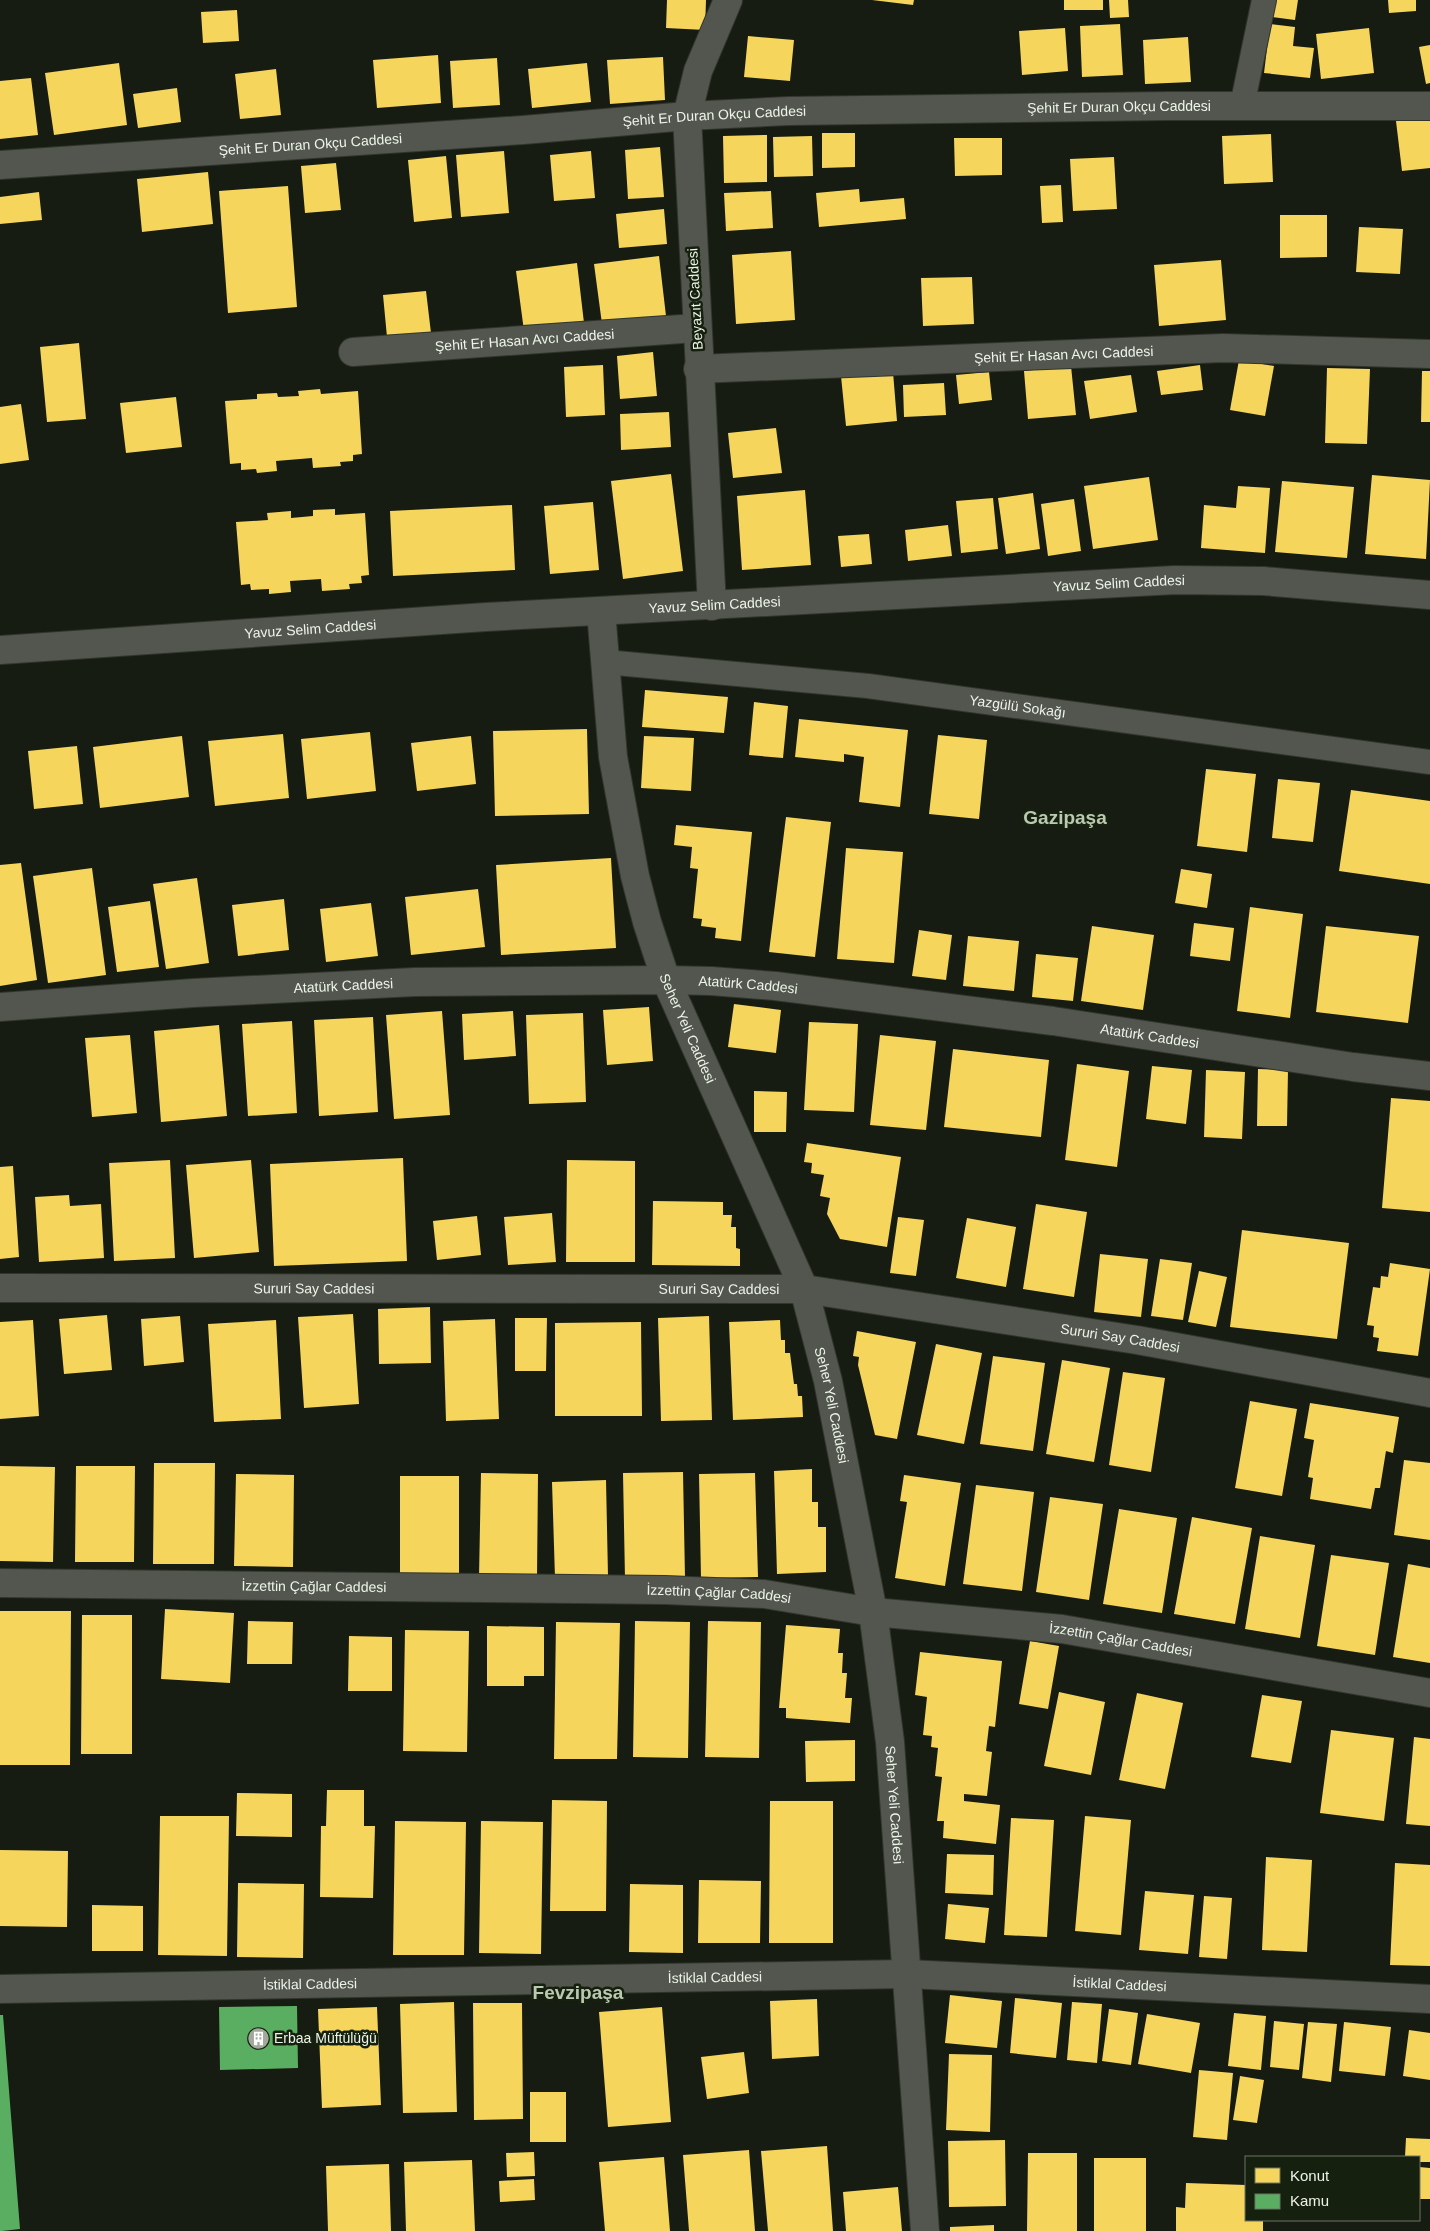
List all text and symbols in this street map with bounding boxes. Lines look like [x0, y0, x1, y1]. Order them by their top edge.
street label: Şehit Er Duran Okçu Caddesi [1027, 98, 1211, 116]
street label: Şehit Er Duran Okçu Caddesi [622, 103, 806, 129]
street label: Şehit Er Duran Okçu Caddesi [218, 130, 403, 158]
street label: Beyazıt Caddesi [684, 248, 706, 350]
street label: Şehit Er Hasan Avcı Caddesi [434, 326, 615, 354]
street label: Şehit Er Hasan Avcı Caddesi [974, 343, 1154, 366]
street label: Yavuz Selim Caddesi [1053, 572, 1185, 595]
street label: Yavuz Selim Caddesi [648, 593, 781, 616]
street label: Yavuz Selim Caddesi [244, 616, 377, 641]
street label: Yazgülü Sokağı [968, 692, 1067, 721]
district label: Gazipaşa [1023, 807, 1107, 828]
street label: Seher Yeli Caddesi [656, 972, 719, 1086]
street label: Atatürk Caddesi [698, 973, 799, 997]
street label: Atatürk Caddesi [293, 975, 394, 996]
street label: Atatürk Caddesi [1099, 1020, 1200, 1051]
street label: Sururi Say Caddesi [254, 1280, 374, 1296]
street label: Sururi Say Caddesi [659, 1281, 779, 1297]
street label: Sururi Say Caddesi [1059, 1320, 1181, 1356]
street label: Seher Yeli Caddesi [811, 1345, 852, 1465]
street label: İzzettin Çağlar Caddesi [241, 1577, 387, 1595]
street label: İzzettin Çağlar Caddesi [646, 1581, 792, 1606]
street label: İzzettin Çağlar Caddesi [1049, 1619, 1194, 1660]
street label: Seher Yeli Caddesi [882, 1745, 907, 1864]
street label: İstiklal Caddesi [668, 1968, 762, 1986]
street label: İstiklal Caddesi [1072, 1973, 1167, 1994]
street label: İstiklal Caddesi [263, 1975, 357, 1993]
district label: Fevzipaşa [533, 1982, 624, 2003]
building icon: Erbaa Müftülüğü [246, 2026, 270, 2050]
place label: Erbaa Müftülüğü [274, 2030, 377, 2046]
legend [1245, 2156, 1420, 2221]
text: Konut [1290, 2167, 1330, 2184]
text: Kamu [1290, 2192, 1329, 2209]

